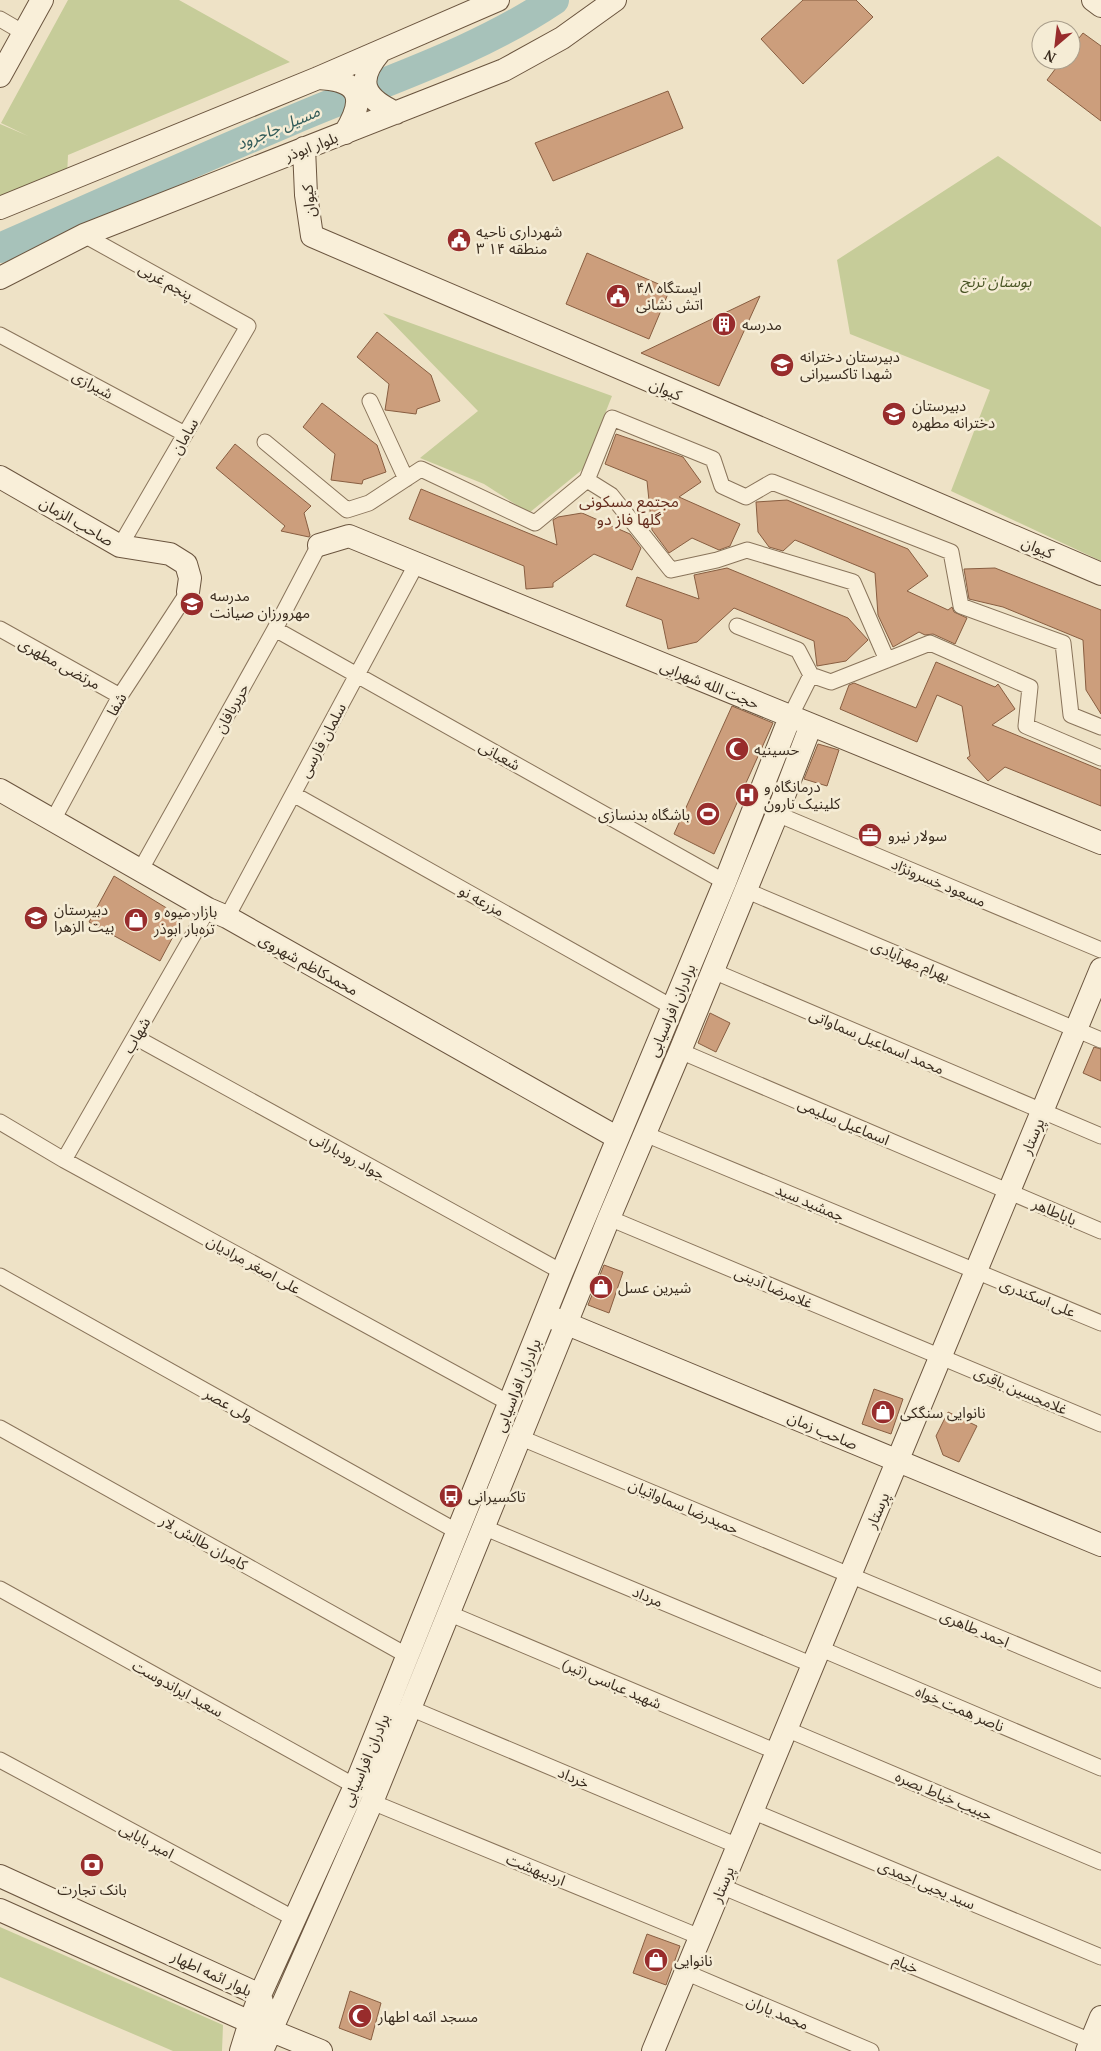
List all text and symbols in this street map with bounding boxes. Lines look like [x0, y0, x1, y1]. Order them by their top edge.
north arrow [1031, 20, 1081, 70]
text: N [1040, 46, 1059, 68]
water label: مسیل جاجرود [233, 99, 323, 154]
street label: بلوار ابوذر [280, 127, 341, 166]
street label: کیوان [296, 183, 320, 218]
place label: شهرداری ناحیه ۳ منطقه ۱۴ [476, 221, 562, 258]
public building icon: شهرداری ناحیه ۳ منطقه ۱۴ [446, 227, 472, 253]
street label: پنجم غربی [134, 258, 197, 306]
park label: بوستان ترنج [960, 271, 1032, 293]
place label: ایستگاه ۴۸ اتش نشانی [636, 277, 703, 314]
public building icon: ایستگاه ۴۸ اتش نشانی [605, 283, 631, 309]
building icon: مدرسه [711, 311, 737, 337]
place label: مدرسه [742, 314, 782, 334]
place label: دبیرستان دخترانه شهدا تاکسیرانی [800, 346, 900, 383]
school or university icon: دبیرستان دخترانه شهدا تاکسیرانی [769, 352, 795, 378]
street label: شیرازی [69, 365, 117, 403]
street label: کیوان [647, 373, 686, 405]
place label: دبیرستان دخترانه مطهره [912, 395, 995, 432]
school or university icon: دبیرستان دخترانه مطهره [881, 401, 907, 427]
street label: سامان [166, 414, 202, 458]
district label: مجتمع مسکونی گلها فاز دو [579, 490, 679, 530]
street label: صاحب الزمان [36, 492, 118, 550]
street label: کیوان [1019, 531, 1058, 563]
place label: مدرسه مهرورزان صیانت [210, 585, 310, 622]
school or university icon: مدرسه مهرورزان صیانت [179, 591, 205, 617]
street label: مرتضی مطهری [16, 632, 104, 694]
street label: حجت الله شهرابی [658, 655, 763, 713]
street label: حریربافان [209, 679, 253, 736]
street label: شفا [101, 689, 131, 719]
street label: سلمان فارسی [294, 699, 350, 781]
street label: شعبانی [476, 736, 524, 775]
mosque icon: حسینیه [724, 736, 750, 762]
place label: حسینیه [754, 739, 799, 759]
place label: درمانگاه و کلینیک نارون [764, 776, 841, 813]
hospital icon: درمانگاه و کلینیک نارون [734, 782, 760, 808]
sports icon: باشگاه بدنسازی [695, 801, 721, 827]
place label: باشگاه بدنسازی [598, 804, 690, 824]
office icon: سولار نیرو [857, 822, 883, 848]
place label: سولار نیرو [888, 825, 947, 845]
street label: مسعود خسرونژاد [889, 853, 989, 911]
street label: مزرعه نو [456, 879, 508, 921]
place label: دبیرستان بیت الزهرا [54, 899, 114, 936]
place label: بازار میوه و تره‌بار ابوذر [153, 901, 217, 938]
school or university icon: دبیرستان بیت الزهرا [23, 905, 49, 931]
shop icon: بازار میوه و تره‌بار ابوذر [123, 907, 149, 933]
street label: محمدکاظم شهروی [255, 929, 362, 1001]
street label: بهرام مهرآبادی [868, 935, 953, 987]
street label: برادران افراسیابی [642, 960, 700, 1060]
street label: محمد اسماعیل سماواتی [807, 1004, 947, 1078]
street label: شهاب [118, 1013, 154, 1057]
street label: اسماعیل سلیمی [795, 1093, 893, 1149]
street label: پرستار [1015, 1115, 1050, 1158]
street label: جواد رودبارانی [307, 1126, 389, 1184]
street label: جمشید سید [773, 1179, 848, 1225]
street label: باباطاهر [1029, 1192, 1080, 1229]
street label: علی اصغر مرادیان [203, 1230, 305, 1298]
street label: غلامرضا آدینی [732, 1262, 816, 1313]
street label: علی اسکندری [997, 1273, 1079, 1321]
shop icon: شیرین عسل [588, 1274, 614, 1300]
place label: شیرین عسل [618, 1277, 691, 1297]
street label: برادران افراسیابی [489, 1335, 545, 1435]
street label: غلامحسین باقری [971, 1361, 1071, 1419]
street label: ولی عصر [200, 1382, 257, 1426]
shop icon: نانوایی سنگکی [870, 1399, 896, 1425]
place label: نانوایی سنگکی [900, 1402, 985, 1422]
street label: صاحب زمان [785, 1406, 861, 1454]
street label: حمیدرضا سماواتیان [626, 1474, 742, 1538]
bus stop icon: تاکسیرانی [438, 1483, 464, 1509]
place label: تاکسیرانی [468, 1486, 526, 1506]
street label: پرستار [860, 1489, 895, 1532]
street label: کامران طالش لار [156, 1509, 252, 1575]
street label: مرداد [630, 1581, 666, 1611]
street label: احمد طاهری [937, 1604, 1013, 1652]
street label: شهید عباسی (تیر) [559, 1653, 665, 1713]
street label: سعید ایراندوست [129, 1655, 227, 1721]
street label: ناصر همت خواه [913, 1680, 1007, 1736]
street label: برادران افراسیابی [336, 1710, 394, 1810]
street label: خرداد [555, 1762, 593, 1793]
street label: حبیب خیاط بصره [892, 1766, 996, 1825]
street label: امیر بابایی [116, 1817, 178, 1863]
street label: اردیبهشت [503, 1848, 569, 1890]
bank icon: بانک تجارت [79, 1852, 105, 1878]
street label: سید یحیی احمدی [875, 1855, 979, 1914]
street label: پرستار [705, 1863, 739, 1906]
place label: بانک تجارت [57, 1879, 127, 1899]
street label: بلوار ائمه اطهار [168, 1945, 256, 2000]
shop icon: نانوایی [643, 1947, 669, 1973]
street label: خیام [889, 1949, 922, 1979]
place label: نانوایی [674, 1950, 713, 1970]
street label: محمد یاران [744, 1990, 812, 2034]
mosque icon: مسجد ائمه اطهار [347, 2003, 373, 2029]
place label: مسجد ائمه اطهار [377, 2006, 478, 2026]

